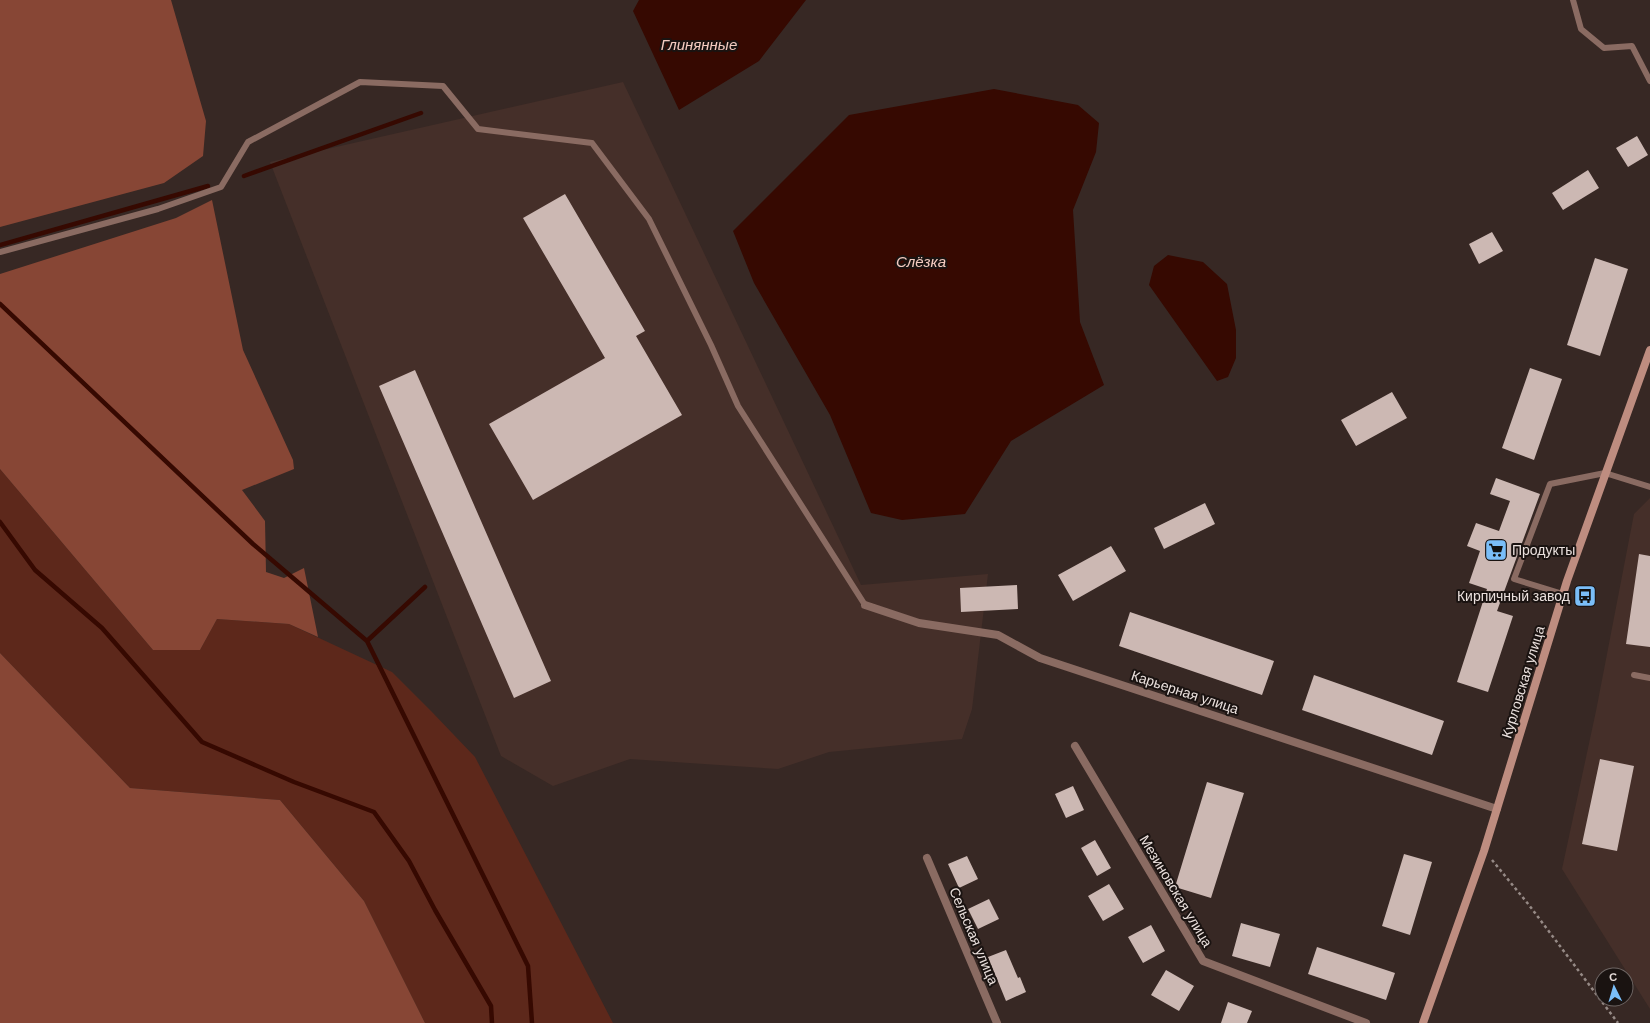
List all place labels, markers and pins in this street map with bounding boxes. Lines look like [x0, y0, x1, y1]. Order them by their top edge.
supermarket icon: Продукты [1483, 537, 1509, 563]
place label: Продукты [1512, 542, 1575, 558]
bus stop icon: Кирпичный завод [1572, 583, 1598, 609]
place label: Кирпичный завод [1457, 588, 1570, 604]

